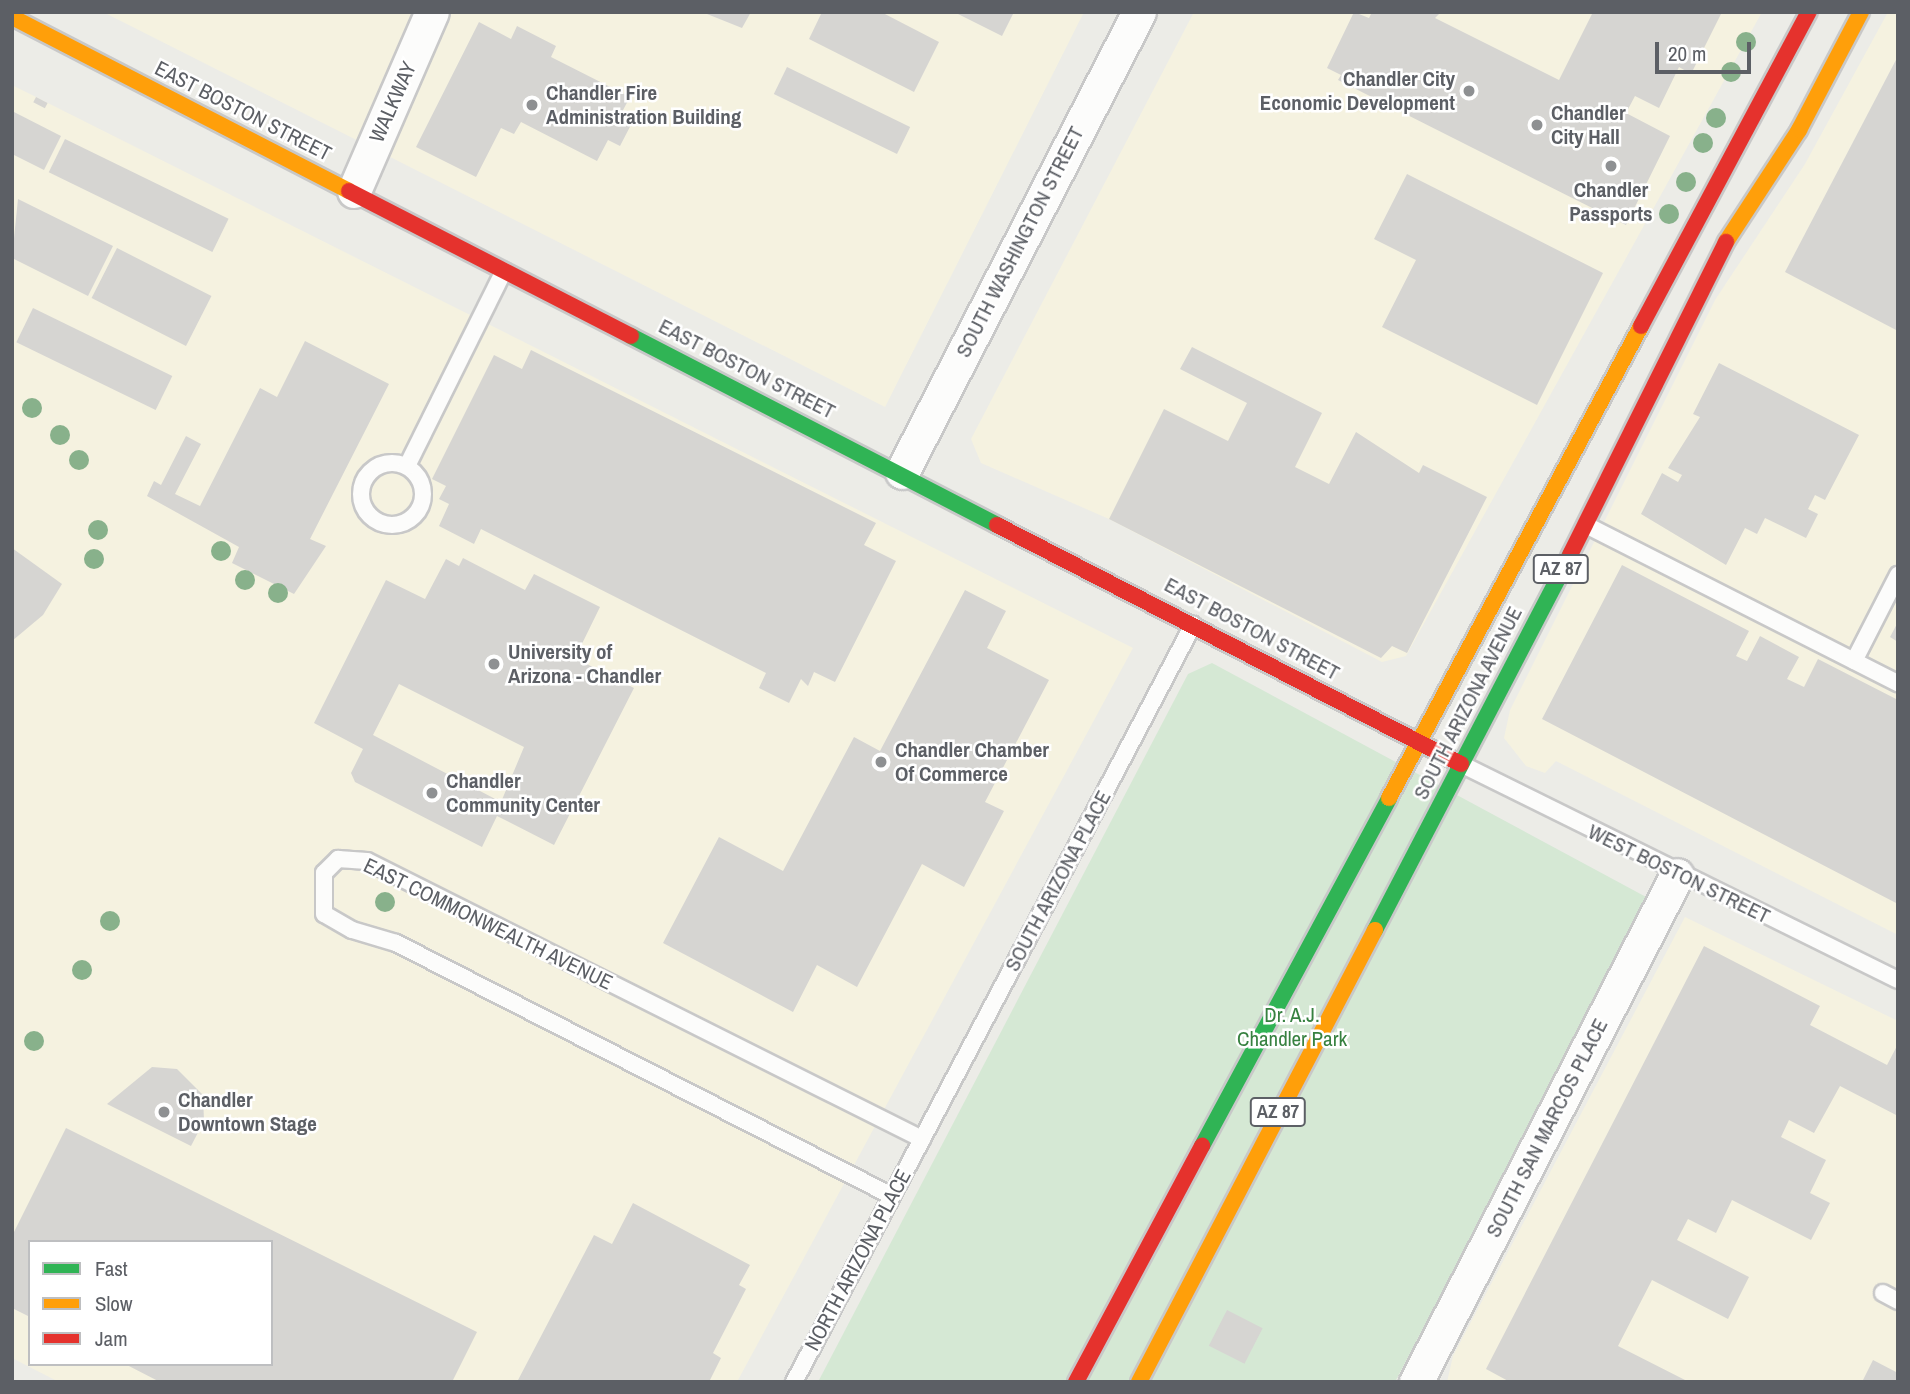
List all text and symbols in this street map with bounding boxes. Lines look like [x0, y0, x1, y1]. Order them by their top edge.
scale bar [1658, 28, 1754, 72]
text: 20 m [1668, 39, 1706, 68]
street label: EAST BOSTON STREET [150, 56, 336, 166]
street label: WALKWAY [364, 58, 422, 146]
place label: Chandler City Economic Development [1260, 66, 1455, 116]
place label: Chandler Fire Administration Building [546, 80, 741, 130]
marker: Chandler City Economic Development [1461, 83, 1477, 99]
marker: Chandler Fire Administration Building [524, 97, 540, 113]
place label: Chandler City Hall [1551, 100, 1626, 150]
marker: Chandler City Hall [1529, 117, 1545, 133]
street label: SOUTH WASHINGTON STREET [951, 122, 1089, 362]
marker: Chandler Passports [1603, 158, 1619, 174]
place label: Chandler Passports [1569, 177, 1653, 227]
street label: EAST BOSTON STREET [654, 314, 840, 424]
road number: AZ 87 [1531, 554, 1591, 584]
street label: EAST BOSTON STREET [1160, 572, 1344, 686]
street label: SOUTH ARIZONA AVENUE [1408, 601, 1528, 805]
place label: University of Arizona - Chandler [508, 639, 661, 689]
marker: University of Arizona - Chandler [486, 656, 502, 672]
place label: Chandler Chamber Of Commerce [895, 737, 1049, 787]
marker: Chandler Chamber Of Commerce [873, 754, 889, 770]
place label: Chandler Community Center [446, 768, 600, 818]
marker: Chandler Community Center [424, 785, 440, 801]
street label: SOUTH ARIZONA PLACE [999, 786, 1117, 976]
street label: WEST BOSTON STREET [1584, 819, 1774, 929]
street label: EAST COMMONWEALTH AVENUE [359, 852, 617, 996]
park label: Dr. A.J. Chandler Park [1237, 1002, 1347, 1052]
street label: SOUTH SAN MARCOS PLACE [1481, 1014, 1613, 1242]
place label: Chandler Downtown Stage [178, 1087, 317, 1137]
road number: AZ 87 [1248, 1096, 1308, 1128]
marker: Chandler Downtown Stage [156, 1104, 172, 1120]
street label: NORTH ARIZONA PLACE [799, 1164, 917, 1356]
legend [28, 1240, 273, 1366]
text: Fast [95, 1254, 128, 1283]
text: Slow [95, 1289, 132, 1318]
text: Jam [95, 1324, 128, 1353]

